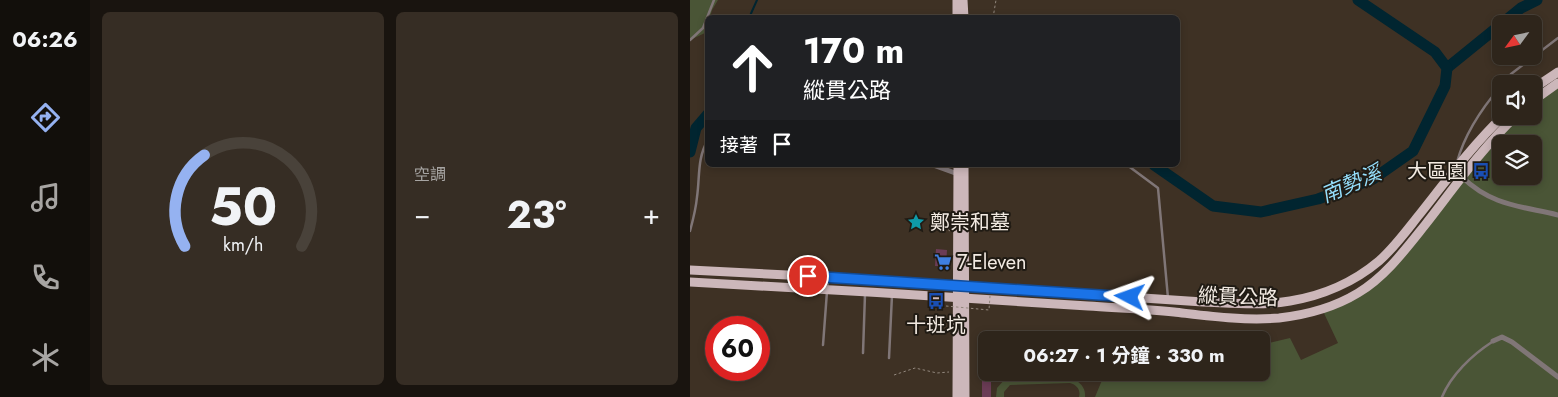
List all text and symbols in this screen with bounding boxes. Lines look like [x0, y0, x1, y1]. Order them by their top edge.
north arrow [1492, 15, 1542, 65]
map controls [1492, 15, 1542, 185]
text: 06:26 [12, 23, 78, 55]
text: 170 m [803, 26, 904, 76]
icon: ahead [720, 35, 785, 100]
text: 縱貫公路 [803, 74, 891, 106]
button: sound [1492, 75, 1542, 125]
icon: directions [28, 100, 63, 135]
icon: arrive [768, 130, 796, 158]
text: 接著 [720, 132, 758, 159]
button: layers [1492, 135, 1542, 185]
water label: 南勢溪 [1316, 157, 1389, 210]
place label: 大區園 [1407, 157, 1467, 186]
bus stop icon: 大區園 [1471, 161, 1491, 181]
text: 空調 [414, 163, 446, 186]
text: 50 [209, 169, 277, 245]
icon: music [28, 180, 63, 215]
text: 23° [507, 187, 567, 242]
text: − [414, 194, 431, 235]
text: + [643, 194, 660, 235]
place label: 鄭崇和墓 [930, 208, 1010, 237]
place icon: 鄭崇和墓 [906, 212, 926, 232]
text: km/h [223, 232, 263, 258]
place label: 7-Eleven [957, 248, 1027, 277]
supermarket icon: 7-Eleven [933, 252, 953, 272]
pin [787, 255, 829, 297]
icon: phone [28, 260, 63, 295]
icon: arrive [794, 262, 822, 290]
position arrow [1103, 270, 1155, 322]
street label: 縱貫公路 [1198, 281, 1278, 313]
bus stop icon: 十班坑 [926, 291, 946, 311]
place label: 十班坑 [906, 311, 966, 340]
speed limit sign: 60 [705, 316, 770, 381]
icon: climate [28, 340, 63, 375]
text: 06:27 · 1 分鐘 · 330 m [1023, 342, 1225, 369]

